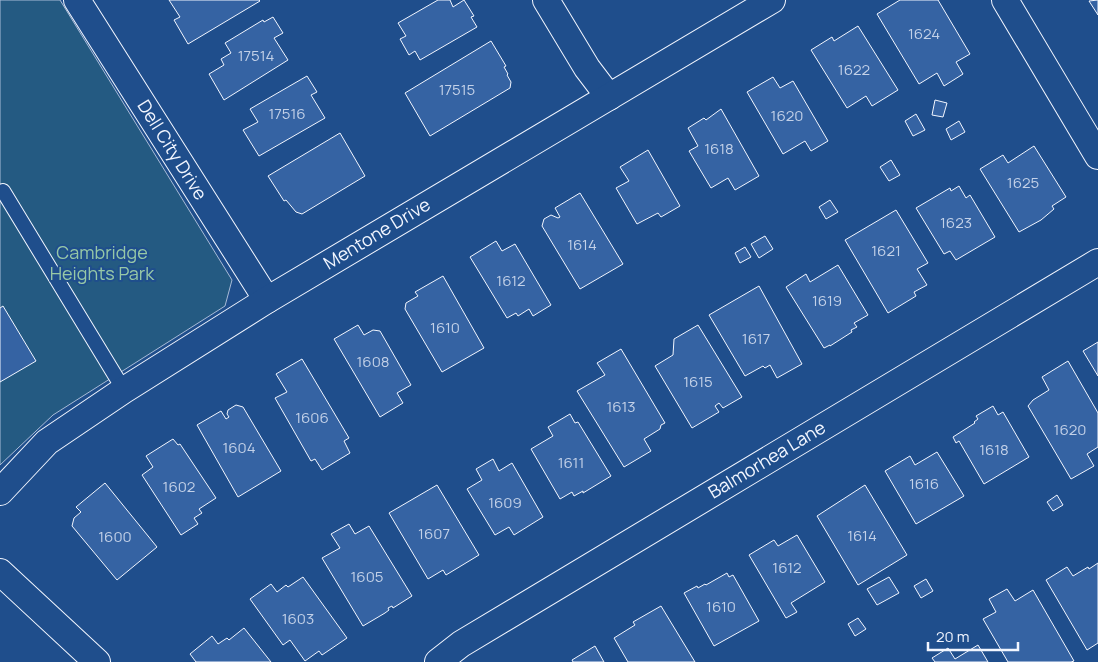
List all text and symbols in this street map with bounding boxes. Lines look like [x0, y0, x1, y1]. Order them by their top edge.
house number: 1624 [908, 23, 940, 44]
house number: 17514 [238, 45, 275, 66]
house number: 1622 [838, 59, 870, 80]
house number: 17515 [439, 79, 475, 100]
street label: Dell City Drive [133, 95, 213, 204]
house number: 17516 [268, 103, 306, 124]
house number: 1620 [771, 105, 803, 126]
house number: 1618 [704, 138, 734, 159]
house number: 1625 [1007, 172, 1039, 193]
street label: Mentone Drive [319, 192, 434, 274]
house number: 1623 [940, 212, 972, 233]
house number: 1614 [567, 234, 597, 255]
park label: Cambridge Heights Park [50, 240, 155, 285]
house number: 1621 [871, 240, 901, 261]
house number: 1612 [496, 270, 526, 291]
house number: 1619 [812, 290, 842, 311]
house number: 1610 [430, 317, 460, 338]
house number: 1617 [742, 328, 770, 349]
house number: 1608 [356, 351, 390, 372]
house number: 1615 [683, 371, 713, 392]
house number: 1613 [606, 396, 636, 417]
house number: 1606 [295, 407, 329, 428]
street label: Balmorhea Lane [703, 415, 829, 504]
house number: 1620 [1054, 419, 1086, 440]
house number: 1604 [222, 437, 256, 458]
house number: 1618 [979, 439, 1009, 460]
house number: 1611 [558, 452, 584, 473]
house number: 1616 [909, 473, 939, 494]
house number: 1602 [163, 476, 195, 497]
house number: 1609 [488, 492, 522, 513]
house number: 1607 [418, 523, 450, 544]
house number: 1614 [847, 525, 877, 546]
house number: 1600 [98, 526, 132, 547]
house number: 1612 [772, 557, 802, 578]
house number: 1605 [351, 566, 383, 587]
house number: 1610 [706, 596, 736, 617]
house number: 1603 [282, 608, 314, 629]
scale bar [928, 620, 1018, 652]
text: 20 m [936, 626, 969, 647]

